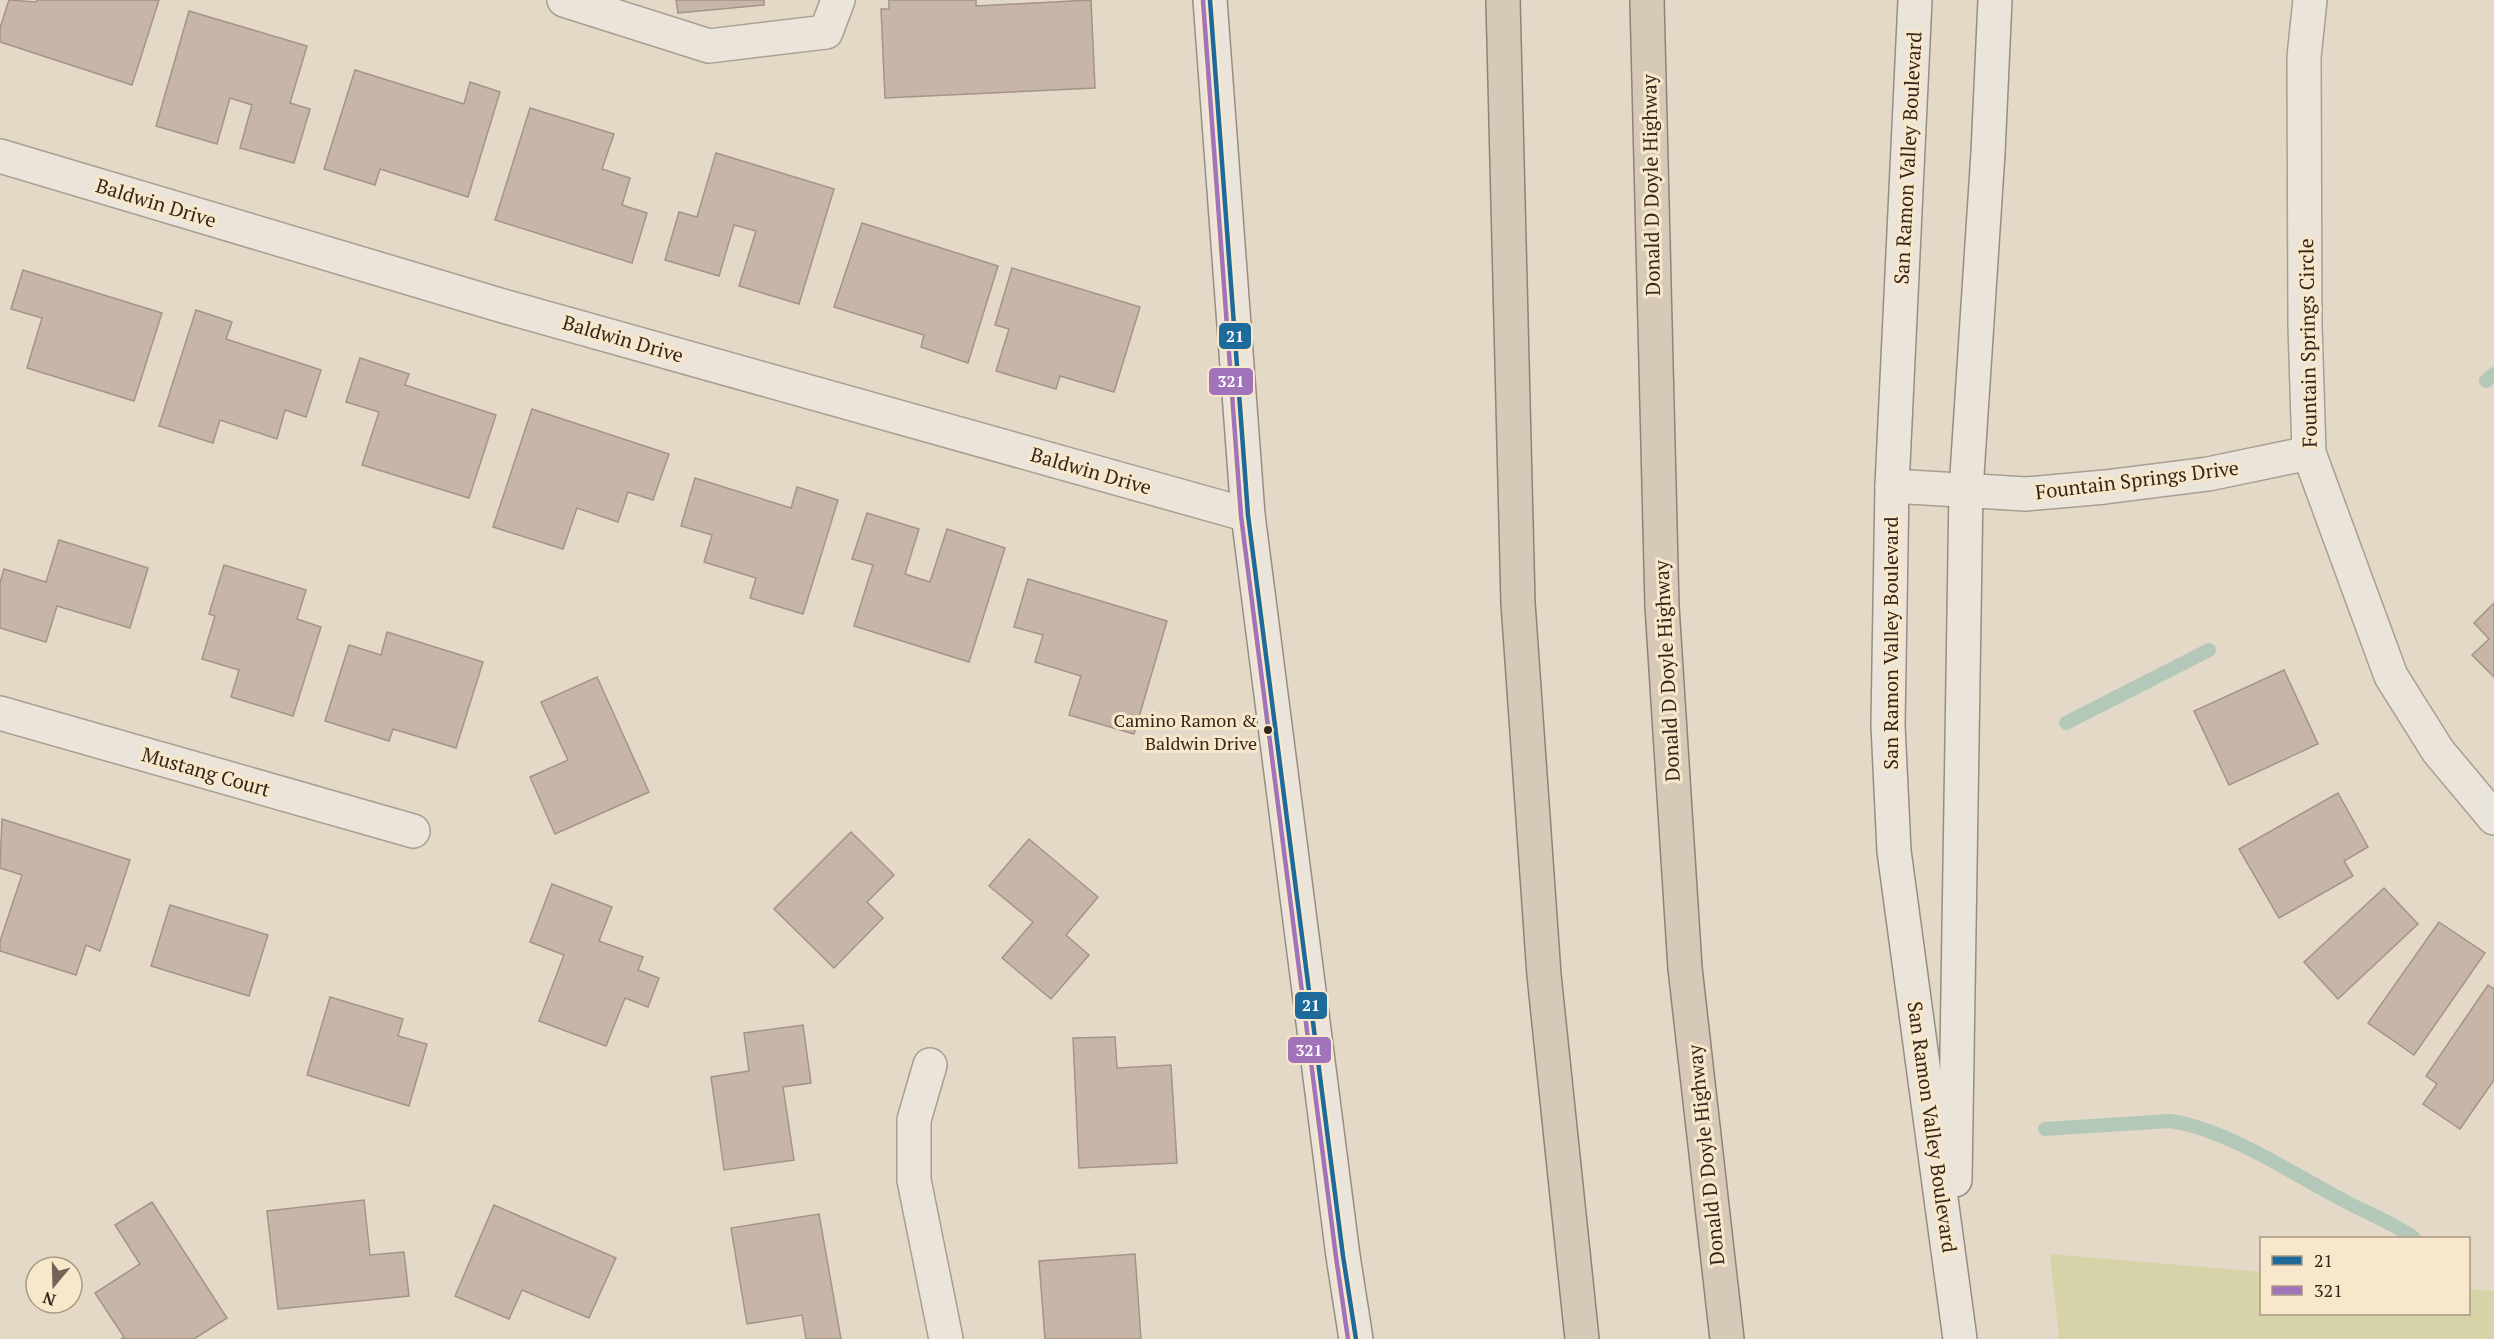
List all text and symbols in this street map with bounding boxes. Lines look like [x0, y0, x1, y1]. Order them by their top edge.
street label: San Ramon Valley Boulevard [1887, 31, 1928, 285]
street label: Donald D Doyle Highway [1635, 73, 1666, 296]
street label: Baldwin Drive [93, 171, 220, 234]
street label: Fountain Springs Circle [2292, 238, 2323, 448]
street label: Baldwin Drive [560, 308, 687, 369]
line badge: 21 [1218, 322, 1252, 350]
text: 21 [1226, 325, 1244, 347]
line badge: 321 [1208, 367, 1254, 396]
text: 321 [1217, 370, 1245, 392]
street label: Baldwin Drive [1028, 440, 1155, 501]
street label: Fountain Springs Drive [2034, 454, 2240, 505]
street label: San Ramon Valley Boulevard [1877, 516, 1904, 770]
street label: Donald D Doyle Highway [1647, 559, 1686, 782]
place label: Camino Ramon & Baldwin Drive [1114, 708, 1257, 755]
marker: Camino Ramon & Baldwin Drive [1262, 724, 1274, 736]
street label: Mustang Court [139, 740, 274, 803]
line badge: 21 [1294, 991, 1328, 1020]
text: 21 [1302, 994, 1320, 1016]
street label: San Ramon Valley Boulevard [1901, 1000, 1963, 1254]
line badge: 321 [1287, 1036, 1332, 1064]
text: 321 [1295, 1039, 1323, 1061]
street label: Donald D Doyle Highway [1680, 1043, 1731, 1267]
legend [2260, 1237, 2470, 1315]
text: 21 [2314, 1248, 2333, 1272]
north arrow [24, 1255, 84, 1315]
text: 321 [2314, 1278, 2343, 1302]
text: N [40, 1287, 58, 1312]

